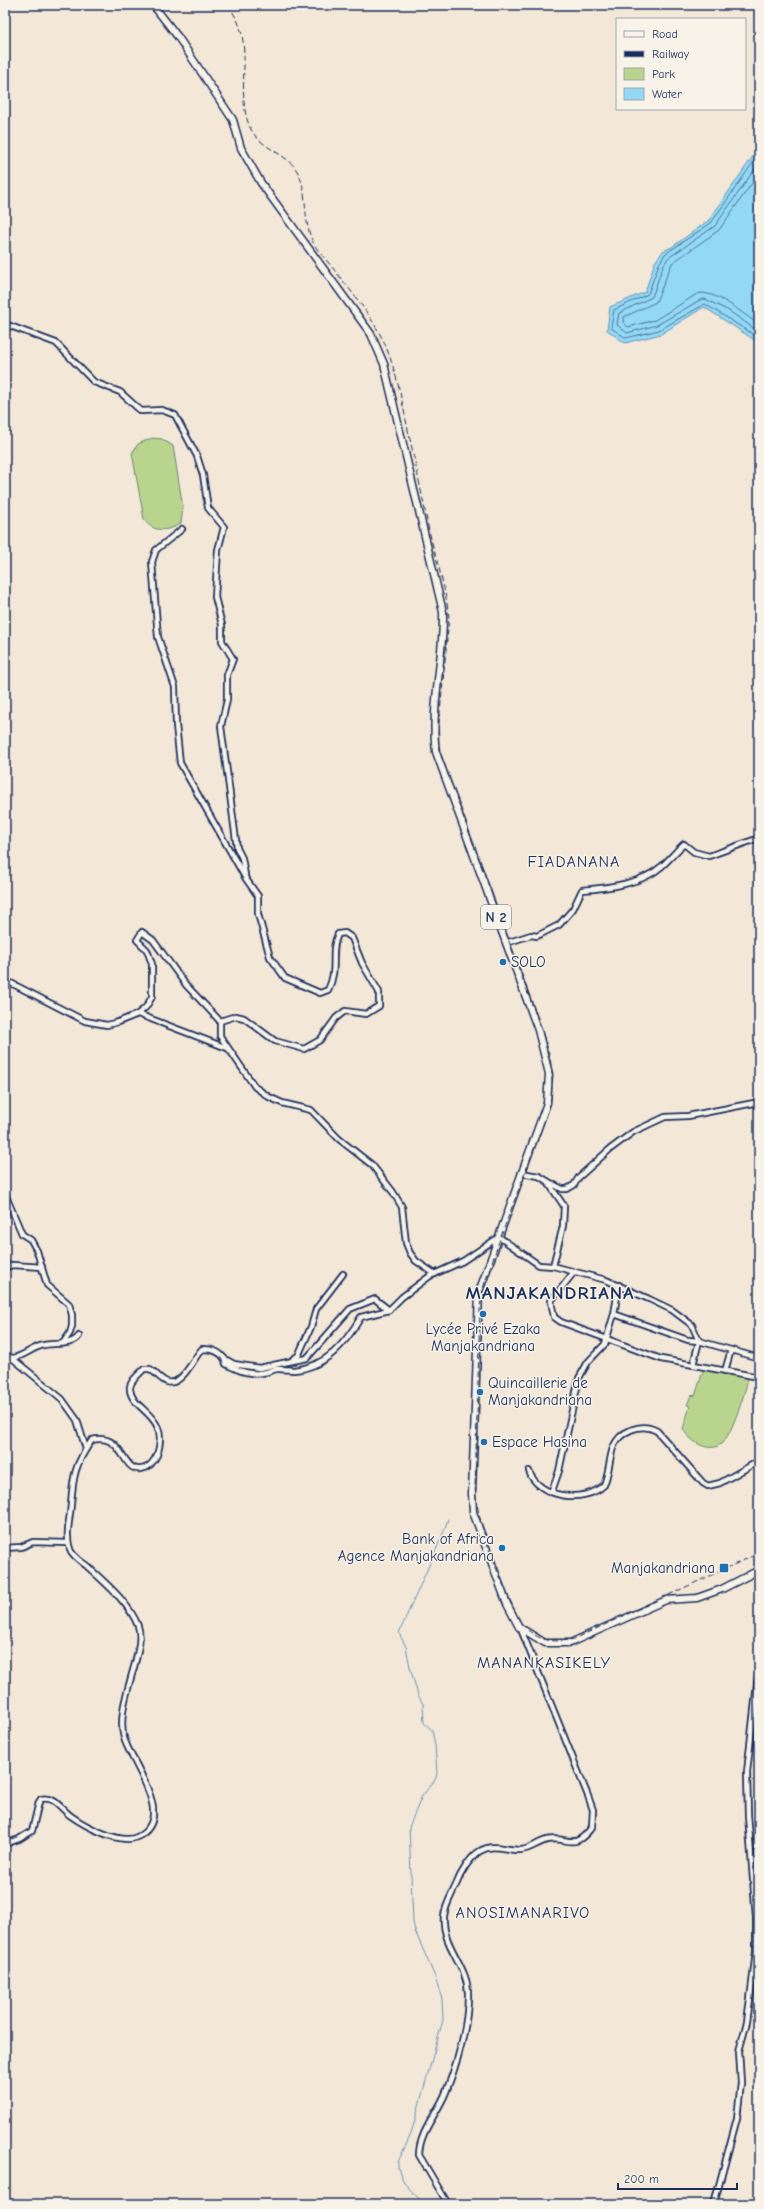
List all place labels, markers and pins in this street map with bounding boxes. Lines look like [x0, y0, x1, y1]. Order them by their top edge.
place label: SOLO [511, 953, 546, 971]
marker: SOLO [498, 957, 508, 967]
marker: Lycée Privé Ezaka Manjakandriana [478, 1309, 488, 1319]
place label: Lycée Privé Ezaka Manjakandriana [425, 1320, 541, 1355]
place label: Quincaillerie de Manjakandriana [488, 1374, 592, 1409]
marker: Quincaillerie de Manjakandriana [475, 1387, 485, 1397]
place label: Espace Hasina [492, 1433, 587, 1451]
marker: Espace Hasina [479, 1437, 489, 1447]
place label: Bank of Africa Agence Manjakandriana [338, 1530, 494, 1565]
marker: Bank of Africa Agence Manjakandriana [497, 1543, 507, 1553]
place label: Manjakandriana [611, 1559, 715, 1577]
marker: Manjakandriana [718, 1562, 730, 1574]

